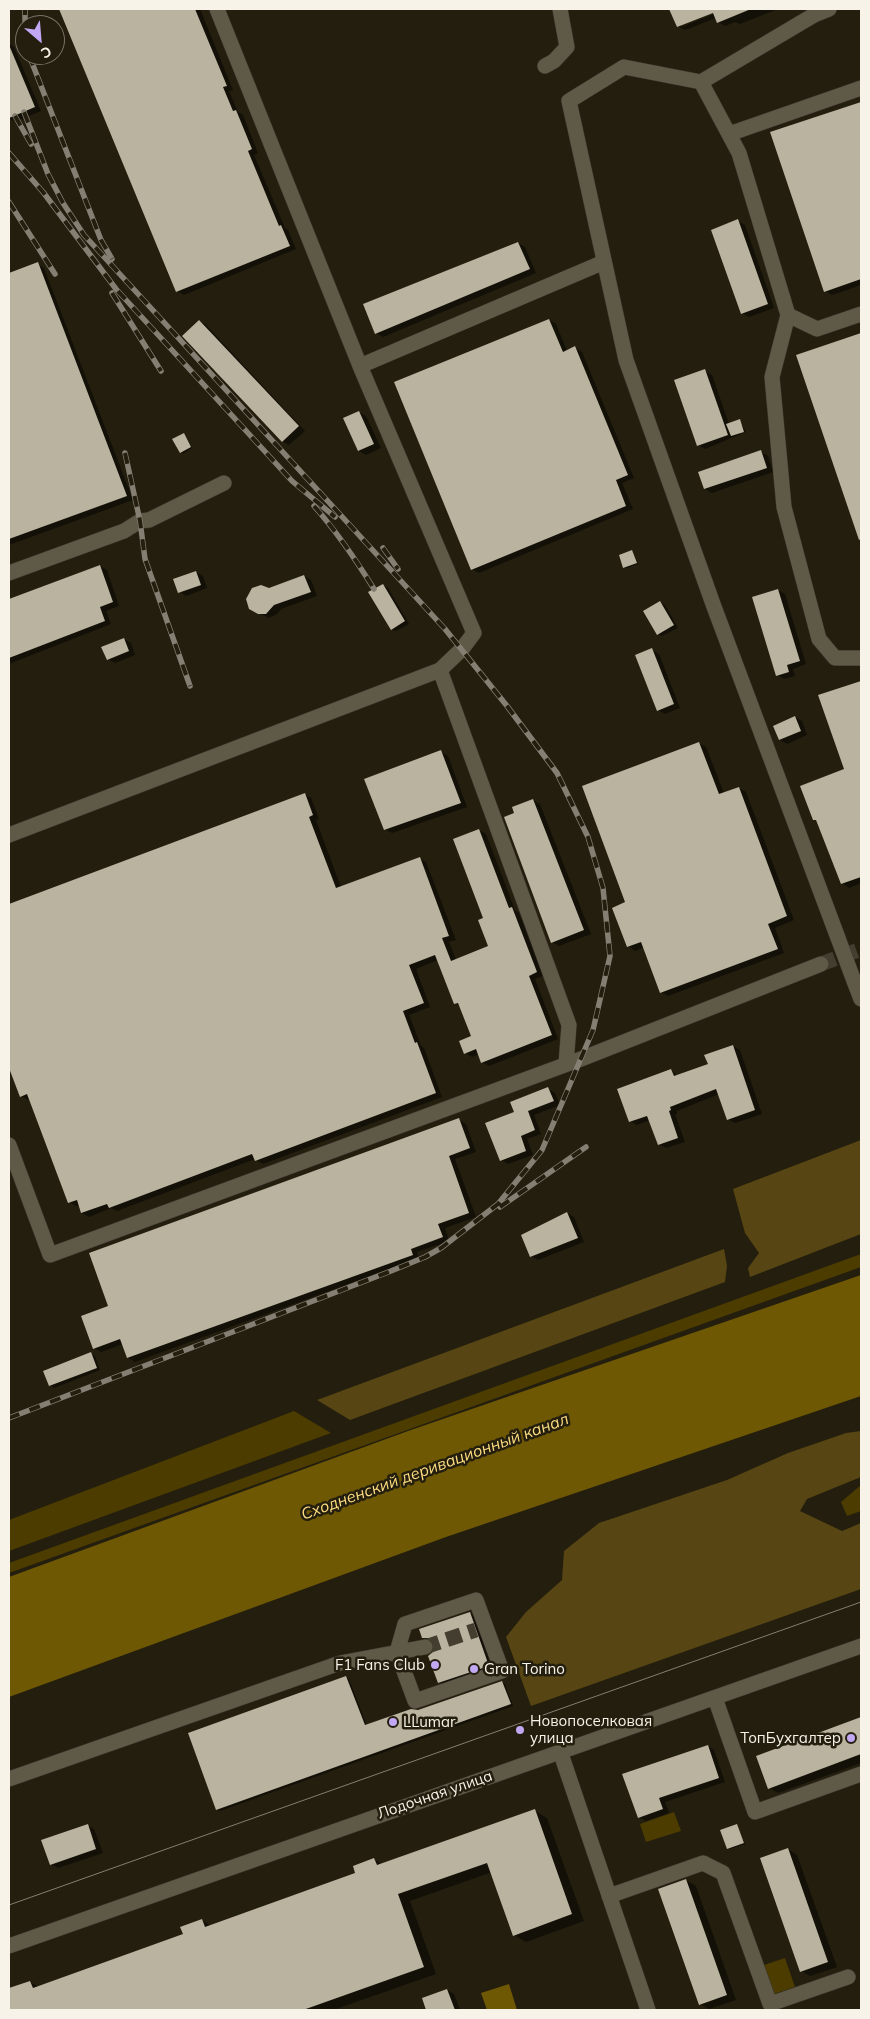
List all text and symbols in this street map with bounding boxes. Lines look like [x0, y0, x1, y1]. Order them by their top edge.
north arrow [15, 15, 65, 65]
text: С [38, 42, 55, 63]
water label: Сходненский деривационный канал [299, 1410, 571, 1524]
place label: F1 Fans Club [335, 1656, 425, 1674]
marker: F1 Fans Club [429, 1659, 441, 1671]
place label: Gran Torino [484, 1660, 565, 1678]
marker: Gran Torino [468, 1663, 480, 1675]
place label: Новопоселковая улица [530, 1712, 652, 1747]
place label: LLumar [403, 1713, 455, 1731]
marker: LLumar [387, 1716, 399, 1728]
marker: Новопоселковая улица [514, 1724, 526, 1736]
place label: ТопБухгалтер [740, 1729, 841, 1747]
marker: ТопБухгалтер [845, 1732, 857, 1744]
street label: Лодочная улица [375, 1767, 495, 1823]

